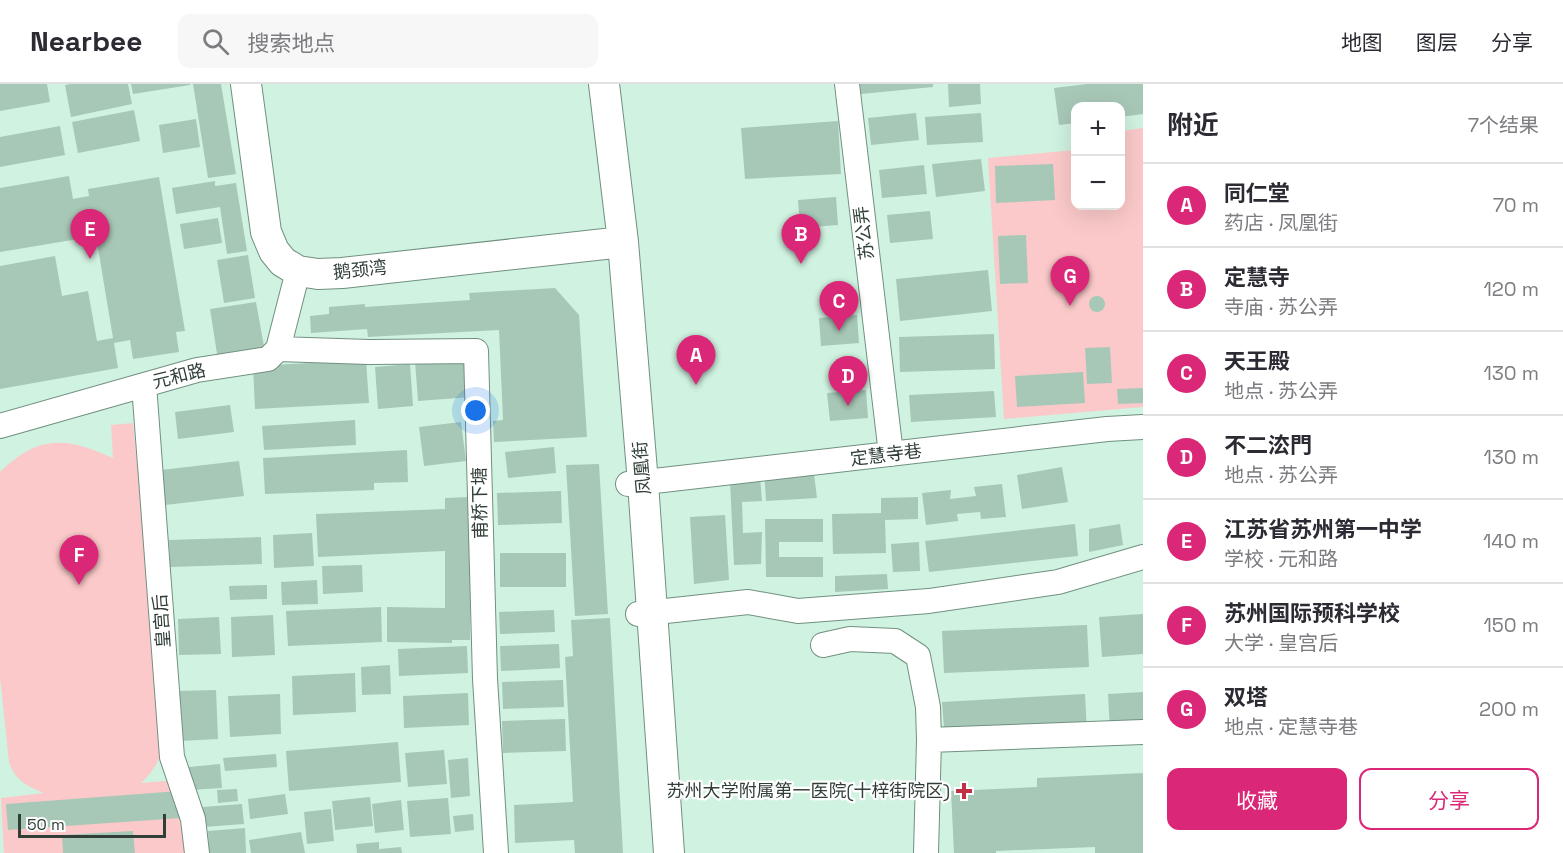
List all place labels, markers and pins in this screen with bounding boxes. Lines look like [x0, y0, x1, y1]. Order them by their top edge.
pin: E [70, 210, 110, 259]
pin: B [782, 214, 820, 264]
pin: G [1050, 256, 1090, 306]
pin: C [820, 282, 858, 331]
pin: A [676, 336, 716, 385]
pin: D [828, 356, 868, 406]
pin: F [60, 536, 98, 585]
place label: 苏州大学附属第一医院(十梓街院区) [666, 779, 950, 802]
marker: 苏州大学附属第一医院(十梓街院区) [955, 782, 973, 800]

